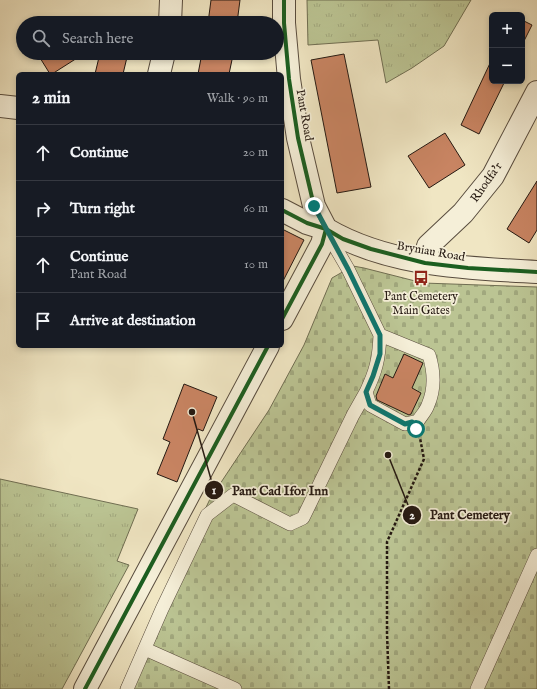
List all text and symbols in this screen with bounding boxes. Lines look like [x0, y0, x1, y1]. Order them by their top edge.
map controls [489, 12, 525, 84]
button: + [489, 12, 525, 48]
search box [16, 16, 284, 60]
icon: search [30, 27, 52, 49]
text: Search here [62, 29, 133, 48]
button: − [489, 48, 525, 84]
text: 2 min [32, 88, 70, 109]
street label: Pant Road [293, 88, 317, 143]
text: Walk · 90 m [207, 90, 268, 107]
icon: ahead [32, 142, 54, 164]
text: Continue [70, 143, 128, 162]
text: 20 m [243, 144, 268, 161]
street label: Rhodfa'r [467, 159, 506, 205]
route end [305, 197, 323, 215]
icon: right [32, 198, 54, 220]
text: Turn right [70, 199, 135, 218]
text: 60 m [243, 200, 268, 217]
street label: Bryniau Road [396, 238, 467, 265]
text: Continue [70, 247, 128, 266]
icon: ahead [32, 254, 54, 276]
text: 10 m [244, 256, 268, 273]
text: Pant Road [70, 266, 127, 283]
bus stop icon: Pant Cemetery Main Gates [412, 269, 430, 287]
place label: Pant Cemetery Main Gates [384, 289, 458, 318]
icon: arrive [32, 310, 54, 332]
text: Arrive at destination [70, 311, 196, 330]
route start [407, 420, 425, 438]
callout: Pant Cad Ifor Inn [204, 478, 336, 503]
text: 1 [212, 483, 217, 498]
text: Pant Cad Ifor Inn [232, 483, 328, 500]
callout: Pant Cemetery [402, 502, 518, 527]
text: Pant Cemetery [430, 507, 511, 524]
text: 2 [409, 508, 415, 523]

